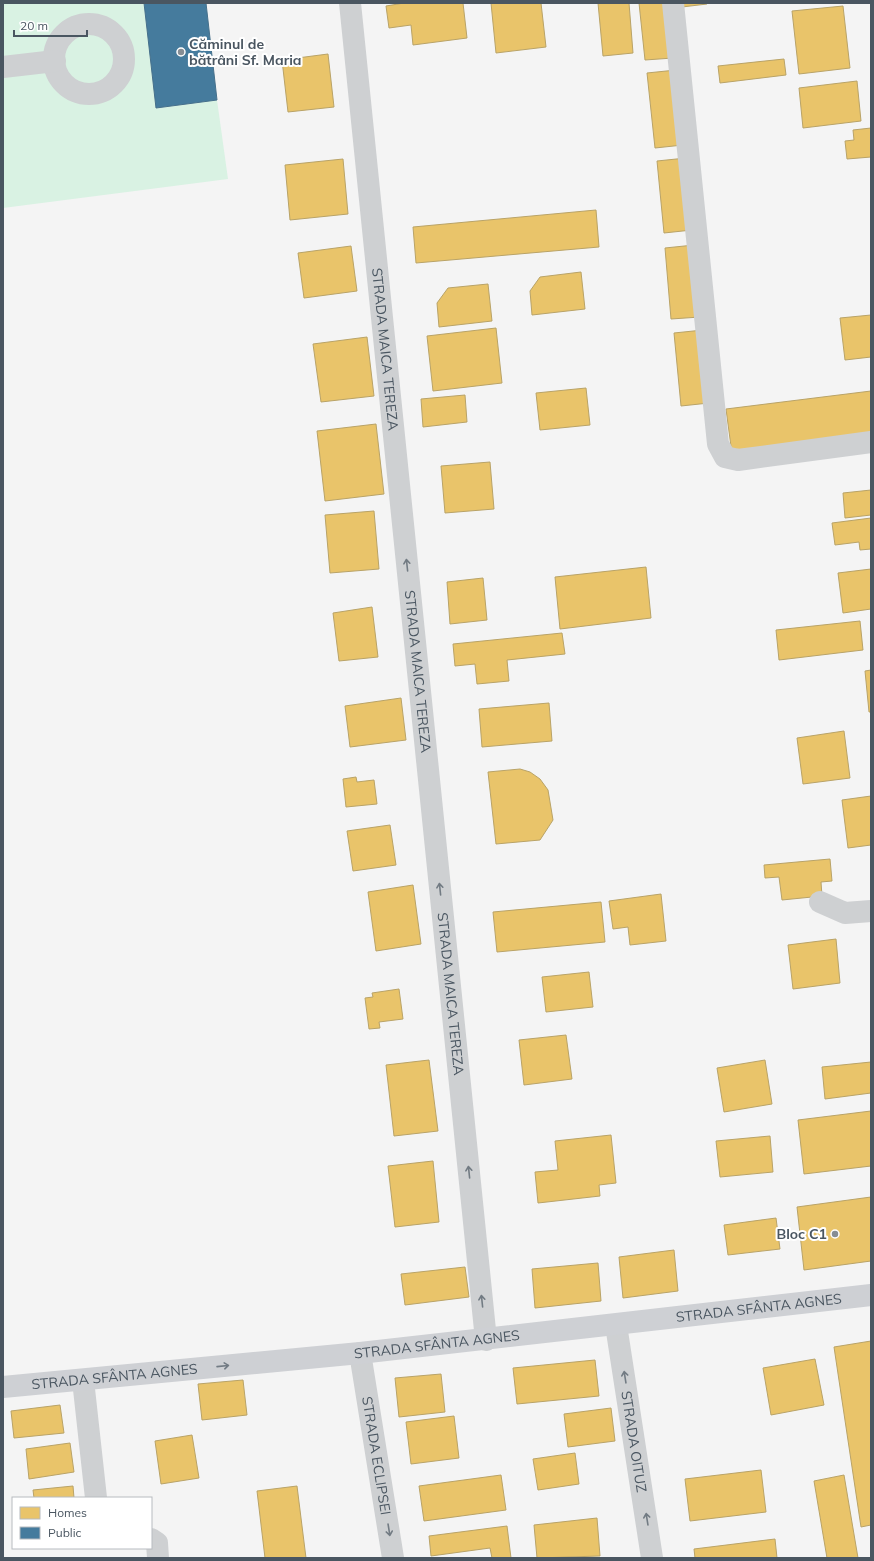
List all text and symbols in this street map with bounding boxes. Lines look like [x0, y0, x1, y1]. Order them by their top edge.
scale bar [14, 12, 87, 38]
text: 20 m [20, 18, 48, 33]
place label: Căminul de bătrâni Sf. Maria [189, 35, 302, 69]
marker: Căminul de bătrâni Sf. Maria [176, 47, 186, 57]
street label: STRADA MAICA TEREZA [368, 267, 403, 432]
one-way arrow [404, 559, 411, 572]
street label: STRADA MAICA TEREZA [401, 589, 435, 754]
one-way arrow [436, 883, 444, 896]
street label: STRADA MAICA TEREZA [434, 912, 468, 1077]
one-way arrow [465, 1165, 472, 1178]
place label: Bloc C1 [777, 1225, 827, 1243]
marker: Bloc C1 [830, 1229, 840, 1239]
street label: STRADA SFÂNTA AGNES [675, 1289, 843, 1326]
one-way arrow [478, 1295, 486, 1308]
street label: STRADA SFÂNTA AGNES [353, 1326, 521, 1363]
street label: STRADA SFÂNTA AGNES [31, 1359, 199, 1393]
one-way arrow [216, 1363, 229, 1370]
one-way arrow [620, 1371, 628, 1384]
street label: STRADA OITUZ [617, 1390, 651, 1494]
street label: STRADA ECLIPSEI [358, 1395, 395, 1516]
legend [12, 1497, 152, 1549]
text: Homes [48, 1505, 87, 1520]
one-way arrow [642, 1513, 650, 1526]
one-way arrow [385, 1523, 393, 1536]
text: Public [48, 1525, 82, 1540]

